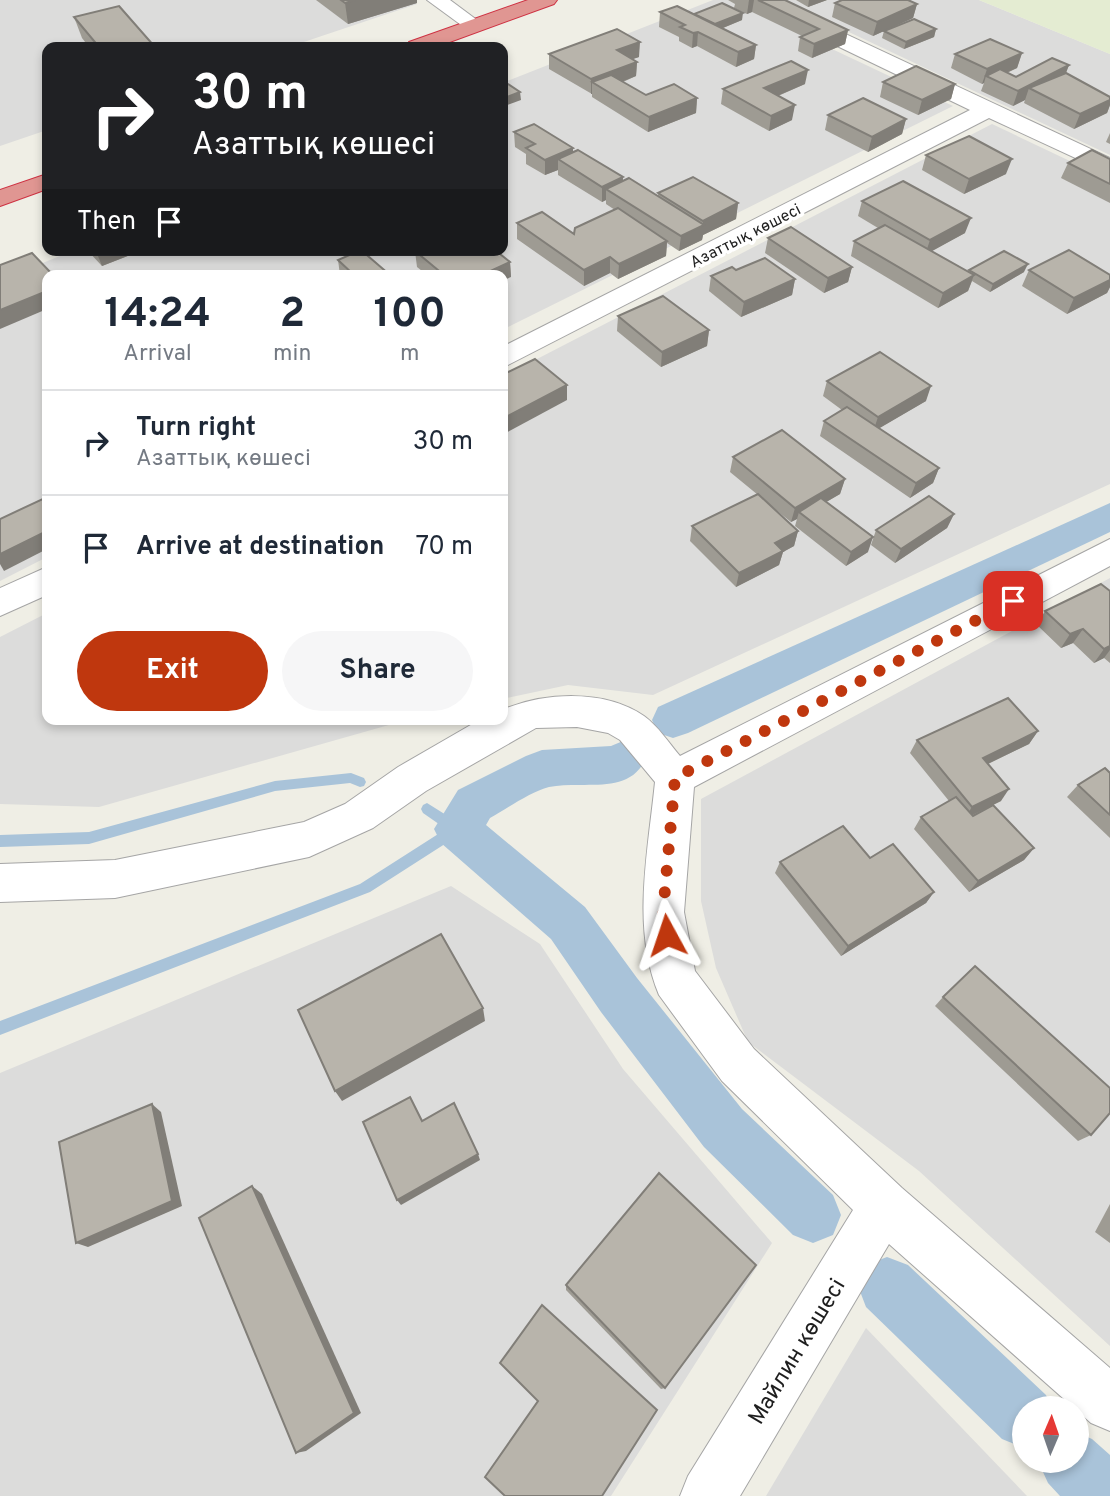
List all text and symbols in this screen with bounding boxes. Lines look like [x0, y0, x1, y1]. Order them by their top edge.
text: 30 m [192, 65, 308, 127]
icon: right [77, 70, 168, 161]
text: Азаттық көшесі [192, 126, 435, 166]
street label: Азаттық көшесі [687, 200, 805, 273]
icon: arrive [150, 203, 188, 241]
text: Then [77, 206, 136, 239]
text: 14:24 [104, 289, 211, 342]
text: 2 [279, 289, 305, 342]
text: 100 [374, 289, 446, 342]
text: Arrival [123, 340, 192, 369]
text: min [273, 340, 311, 369]
text: m [400, 340, 419, 369]
text: Turn right [136, 412, 256, 445]
icon: right [77, 424, 115, 462]
text: 30 m [413, 426, 473, 459]
text: Азаттық көшесі [136, 445, 311, 474]
icon: arrive [77, 529, 115, 567]
text: Arrive at destination [136, 531, 384, 564]
text: 70 m [415, 531, 473, 564]
pin [983, 571, 1043, 631]
icon: arrive [994, 582, 1032, 620]
button: Exit [77, 631, 268, 711]
button: Share [282, 631, 473, 711]
position arrow [630, 898, 704, 972]
street label: Майлин көшесі [743, 1274, 853, 1431]
north arrow [1012, 1396, 1088, 1474]
map controls [1012, 1396, 1089, 1473]

